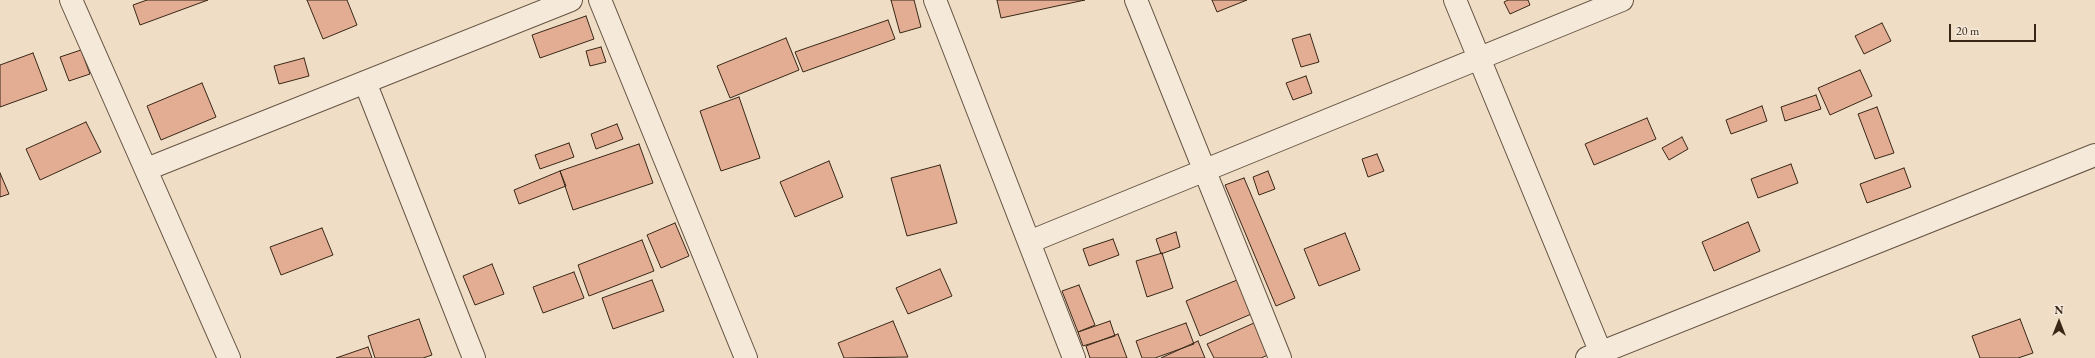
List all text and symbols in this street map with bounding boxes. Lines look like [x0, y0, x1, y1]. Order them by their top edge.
scale bar [1951, 16, 2038, 42]
text: 20 m [1956, 23, 1979, 39]
north arrow [2039, 302, 2079, 342]
text: N [2055, 303, 2063, 317]

